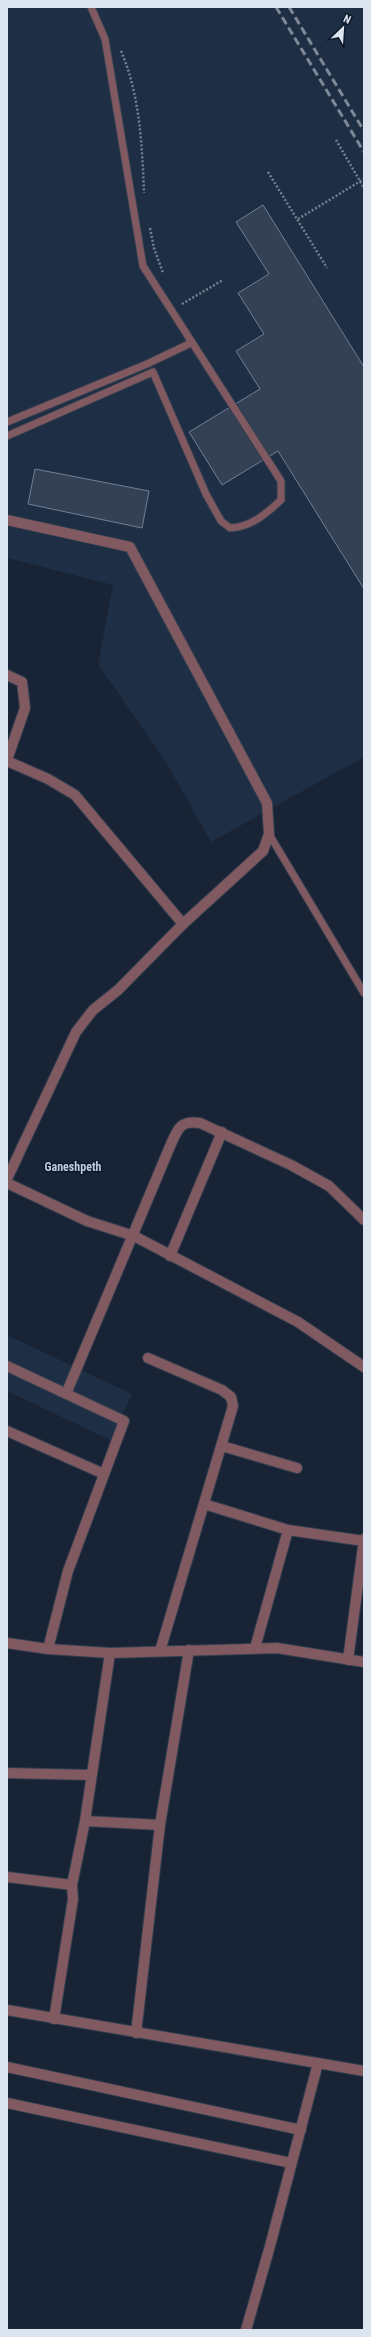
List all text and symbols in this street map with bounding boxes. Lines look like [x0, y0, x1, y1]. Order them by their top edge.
north arrow [323, 8, 363, 48]
text: N [341, 12, 353, 27]
district label: Ganeshpeth [45, 1160, 102, 1174]

